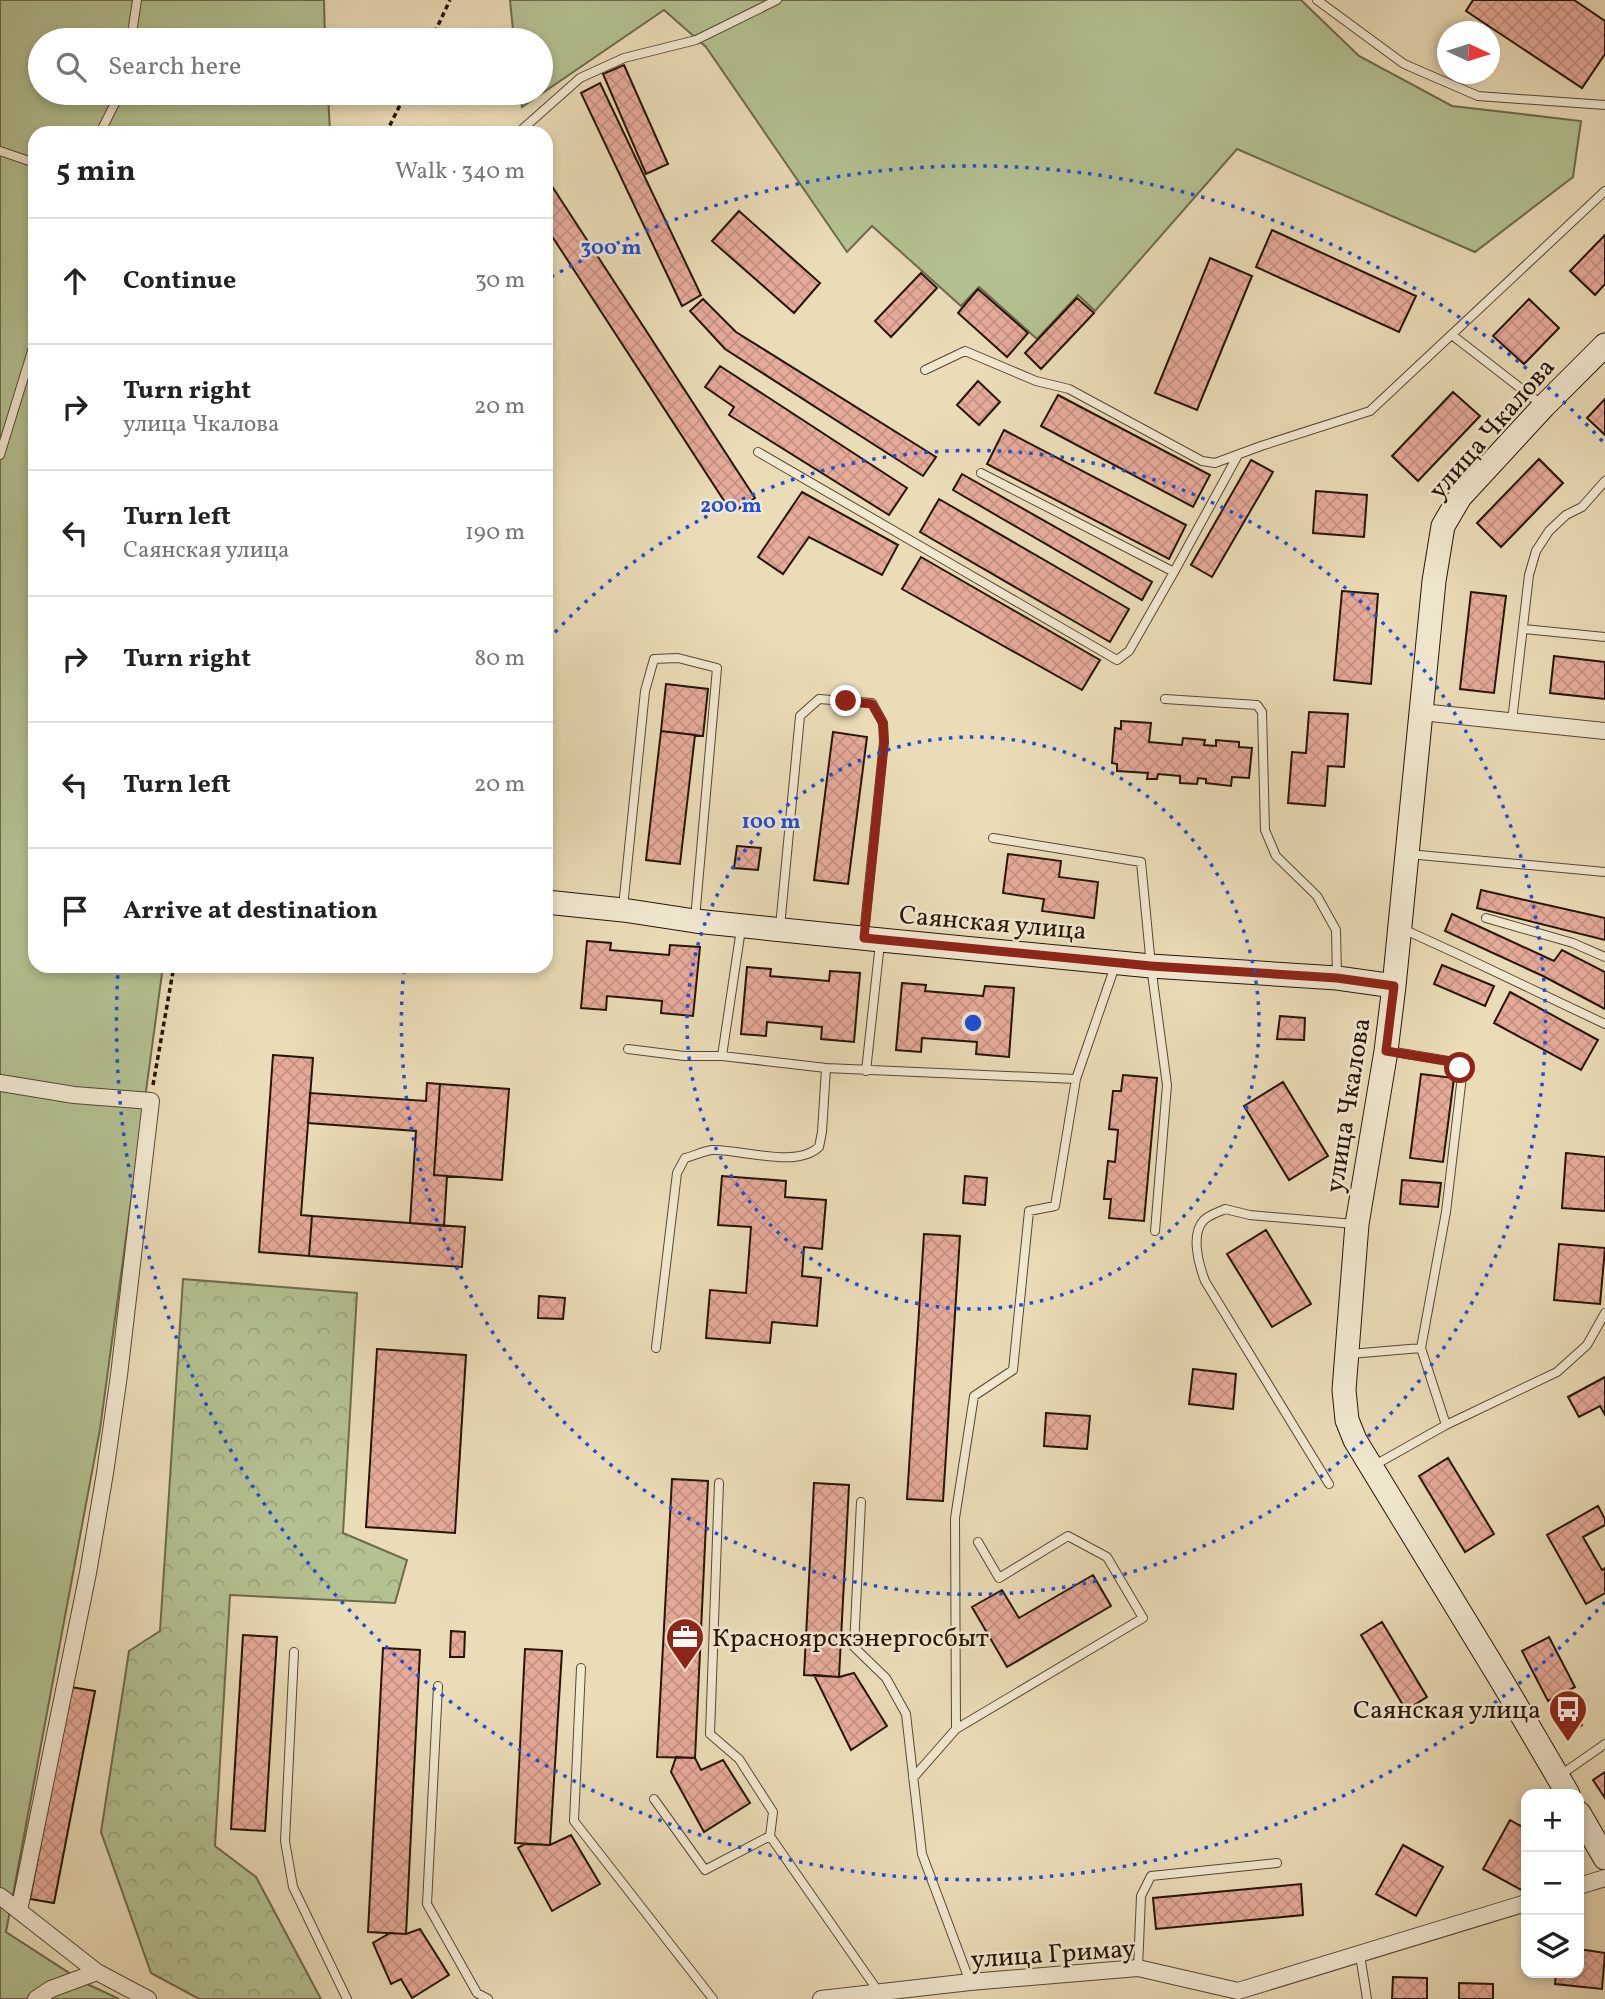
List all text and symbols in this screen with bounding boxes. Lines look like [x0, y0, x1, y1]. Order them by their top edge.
north arrow [1437, 21, 1500, 84]
search box [28, 28, 553, 105]
icon: search [52, 48, 90, 86]
text: Search here [108, 49, 241, 85]
text: 5 min [56, 151, 136, 193]
text: Walk · 340 m [395, 156, 525, 188]
text: 300 m [581, 234, 641, 263]
icon: ahead [56, 262, 94, 300]
text: Continue [123, 263, 236, 299]
text: 30 m [475, 265, 525, 297]
street label: улица Чкалова [1421, 351, 1564, 508]
text: Turn right [123, 373, 251, 409]
icon: right [56, 388, 94, 426]
text: 20 m [474, 391, 525, 423]
text: улица Чкалова [123, 409, 279, 441]
text: 200 m [700, 492, 762, 521]
text: Turn left [123, 499, 231, 535]
icon: left [56, 514, 94, 552]
text: 190 m [465, 517, 525, 549]
text: Саянская улица [123, 535, 289, 567]
icon: right [56, 640, 94, 678]
text: Turn right [123, 641, 251, 677]
text: 80 m [475, 643, 525, 675]
route end [830, 685, 861, 716]
icon: left [56, 766, 94, 804]
text: Turn left [123, 767, 231, 803]
text: 20 m [474, 769, 525, 801]
text: 100 m [741, 808, 801, 837]
icon: arrive [56, 892, 94, 930]
text: Arrive at destination [123, 893, 378, 929]
street label: Саянская улица [898, 898, 1088, 950]
centre of rings [961, 1011, 985, 1035]
street label: улица Чкалова [1317, 1015, 1381, 1195]
route start [1444, 1052, 1475, 1083]
office icon: Красноярскэнергосбыт [664, 1616, 706, 1671]
place label: Красноярскэнергосбыт [712, 1621, 989, 1657]
bus stop icon: Саянская улица [1547, 1688, 1589, 1743]
place label: Саянская улица [1353, 1693, 1541, 1729]
map controls [1521, 1789, 1584, 1978]
button: + [1521, 1789, 1584, 1852]
button: − [1521, 1852, 1584, 1915]
button: layers [1521, 1915, 1584, 1978]
street label: улица Гримау [969, 1931, 1137, 1979]

